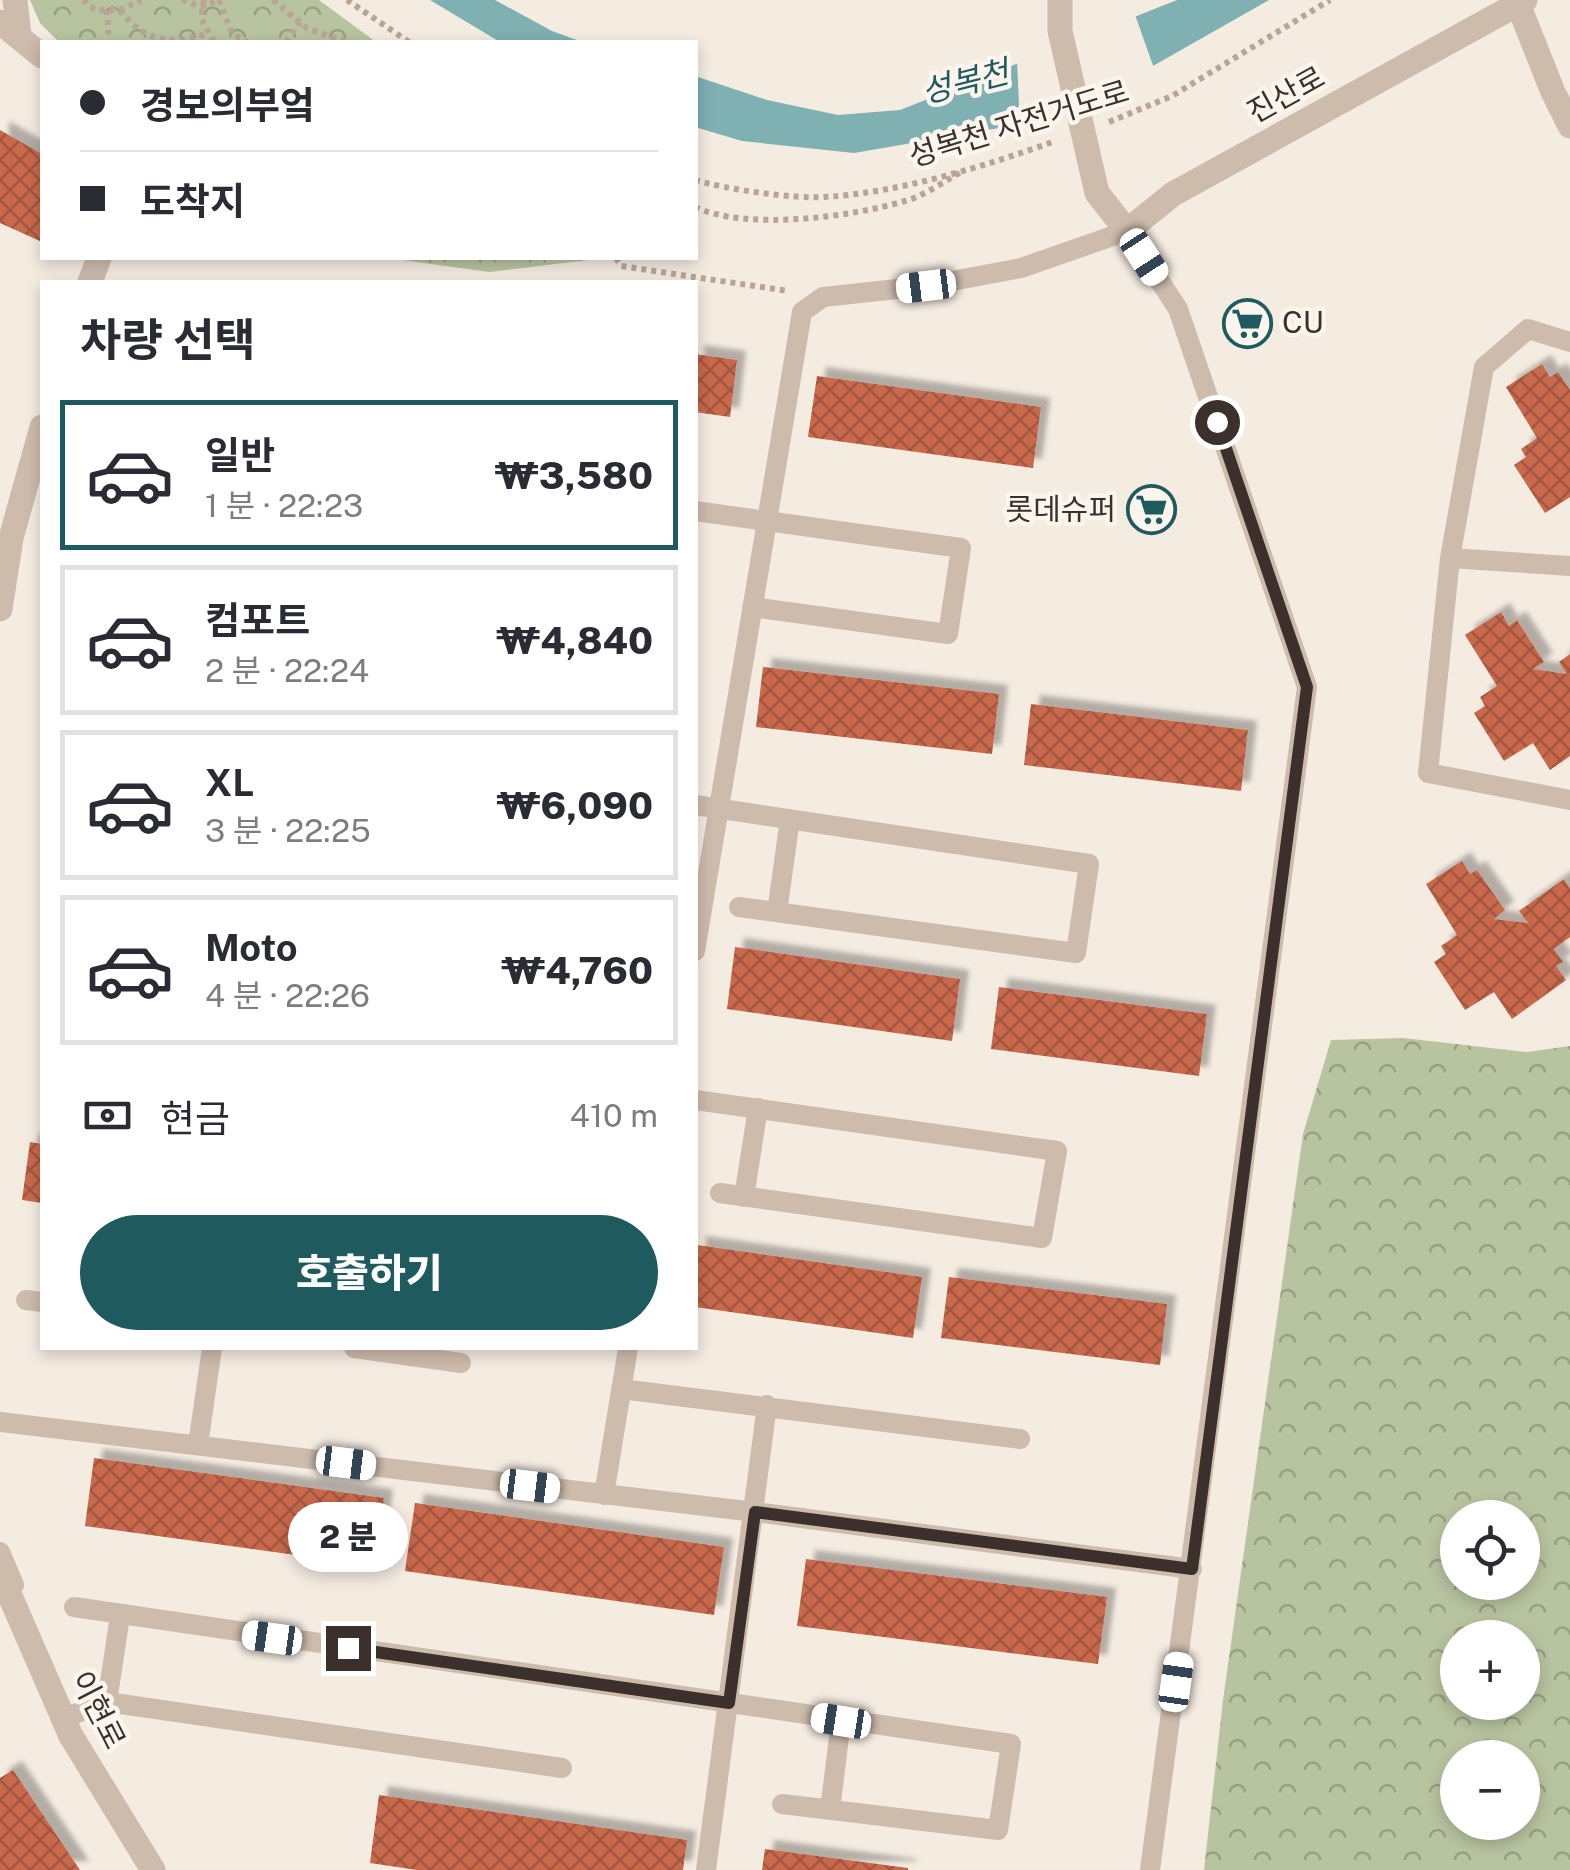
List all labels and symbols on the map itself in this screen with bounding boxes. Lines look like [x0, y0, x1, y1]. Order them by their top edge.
water label: 성복천 [918, 52, 1016, 110]
street label: 진산로 [1241, 58, 1330, 130]
street label: 성복천 자전거도로 [904, 72, 1133, 174]
car [1115, 224, 1173, 290]
car [894, 267, 958, 305]
supermarket icon: CU [1221, 297, 1273, 349]
place label: CU [1282, 304, 1324, 340]
route start [1195, 400, 1240, 445]
supermarket icon: 롯데슈퍼 [1125, 484, 1177, 536]
place label: 롯데슈퍼 [1006, 491, 1116, 527]
car [314, 1444, 378, 1482]
car [498, 1467, 562, 1505]
callout: 2 분 [288, 1503, 408, 1573]
car [240, 1619, 304, 1657]
route end [326, 1626, 371, 1671]
car [1157, 1650, 1195, 1714]
street label: 이현로 [64, 1664, 134, 1755]
car [809, 1701, 873, 1741]

